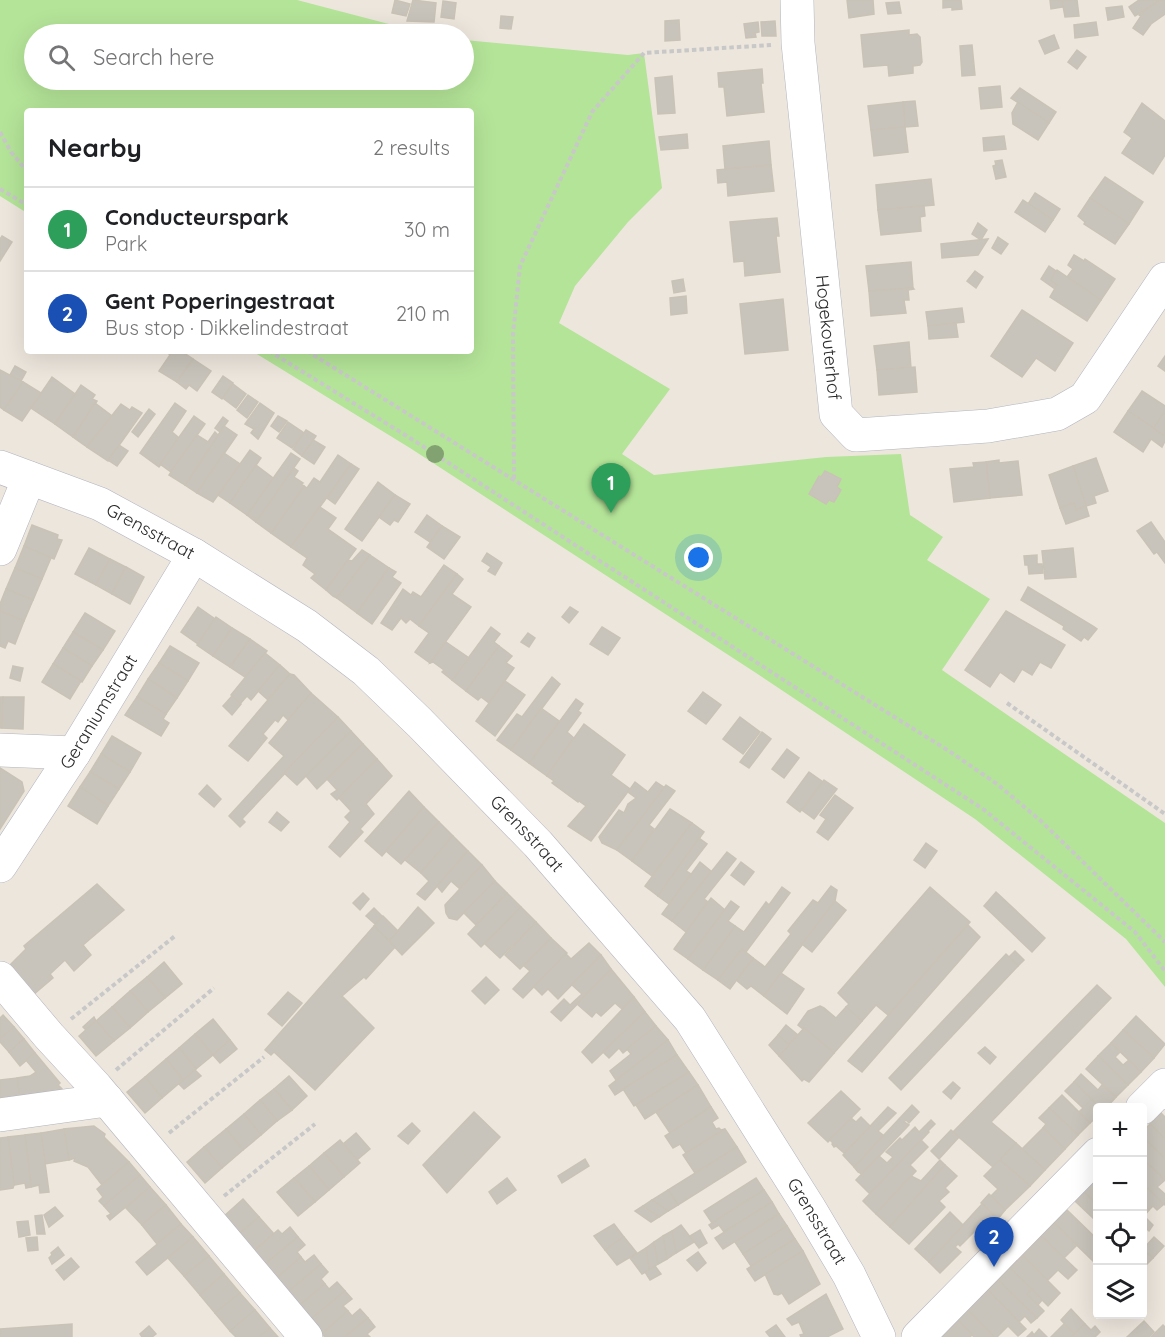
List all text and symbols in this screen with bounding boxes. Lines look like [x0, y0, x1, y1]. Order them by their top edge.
search box [24, 24, 474, 90]
icon: search [45, 41, 78, 74]
text: Search here [93, 43, 214, 71]
text: Nearby [48, 131, 142, 164]
text: 2 results [373, 135, 450, 160]
text: Conducteurspark [105, 203, 289, 231]
text: 1 [64, 217, 71, 242]
text: 30 m [404, 217, 450, 242]
text: Park [105, 231, 147, 256]
street label: Hogekouterhof [811, 274, 847, 402]
text: Gent Poperingestraat [105, 287, 335, 315]
text: 2 [62, 301, 73, 326]
text: 210 m [396, 301, 450, 326]
text: Bus stop · Dikkelindestraat [105, 315, 349, 340]
pin: 1 [592, 464, 630, 513]
street label: Grensstraat [102, 498, 199, 564]
your location [684, 543, 713, 572]
street label: Geraniumstraat [54, 650, 142, 774]
street label: Grensstraat [485, 790, 569, 877]
map controls [1093, 1103, 1147, 1319]
button: + [1093, 1103, 1147, 1157]
button: − [1093, 1157, 1147, 1211]
street label: Grensstraat [782, 1173, 852, 1269]
button: locate [1093, 1211, 1147, 1265]
pin: 2 [974, 1218, 1014, 1267]
button: layers [1093, 1265, 1147, 1319]

